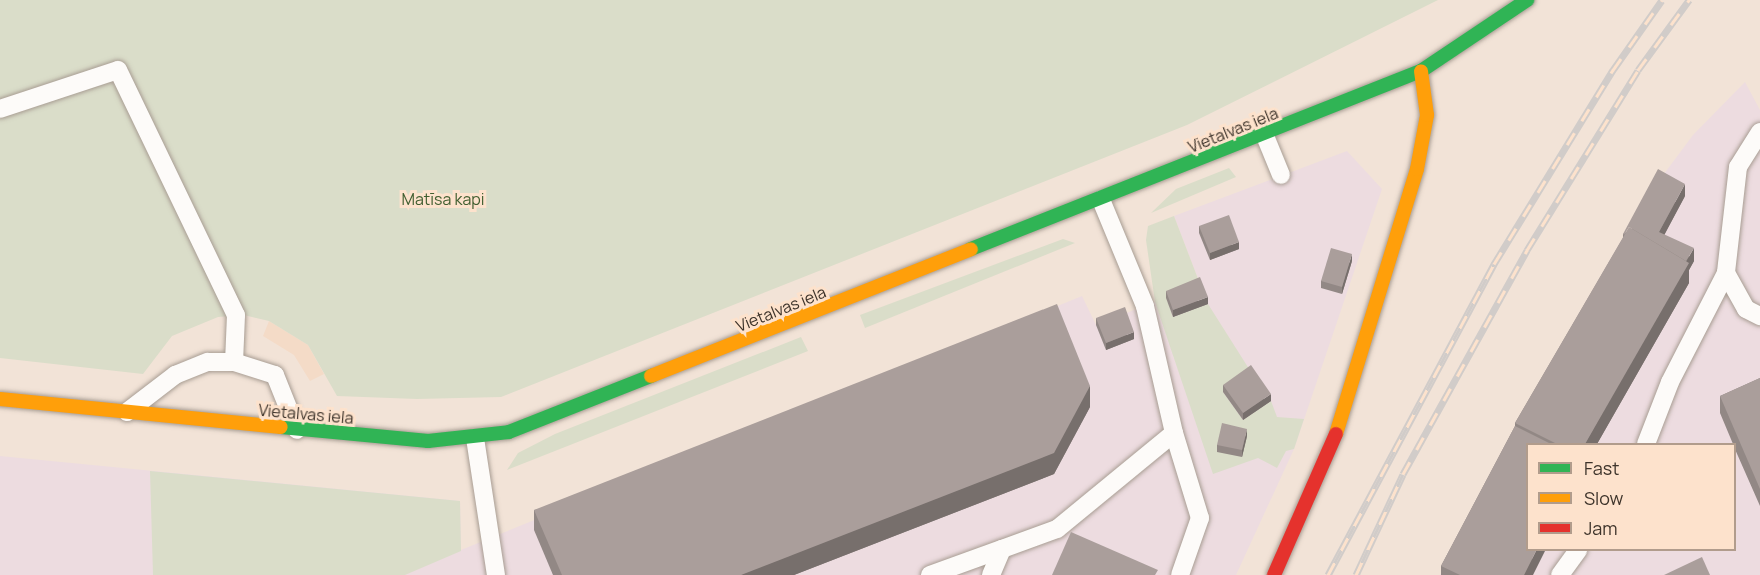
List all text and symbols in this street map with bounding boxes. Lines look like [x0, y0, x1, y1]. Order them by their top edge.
street label: Vietalvas iela [1185, 103, 1281, 157]
park label: Matīsa kapi [402, 189, 484, 209]
street label: Vietalvas iela [733, 282, 829, 336]
street label: Vietalvas iela [258, 400, 354, 428]
legend [1526, 443, 1736, 551]
text: Fast [1584, 456, 1619, 480]
text: Slow [1584, 486, 1623, 510]
text: Jam [1584, 516, 1618, 540]

